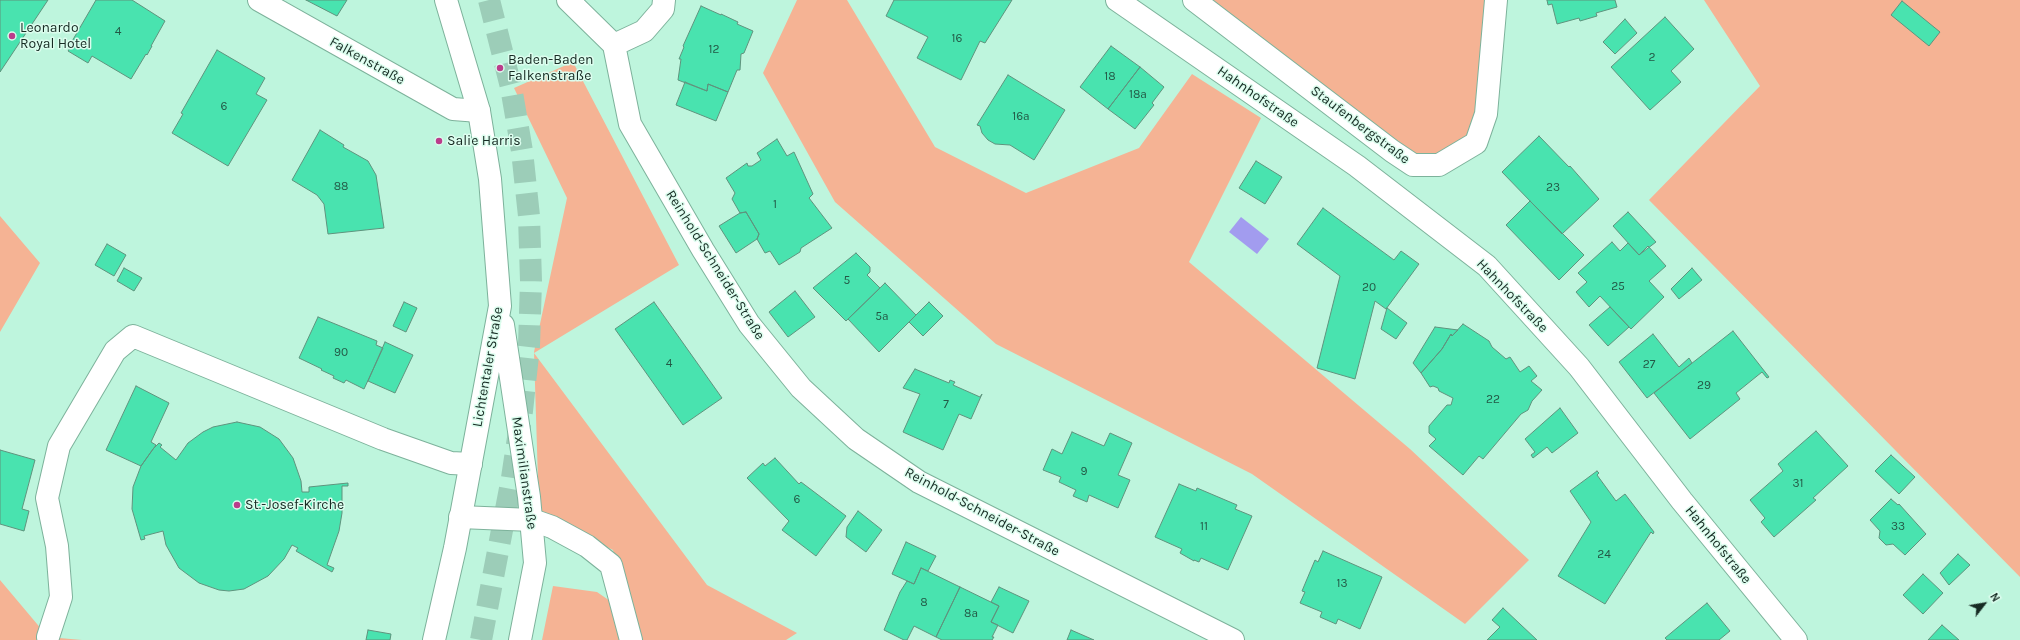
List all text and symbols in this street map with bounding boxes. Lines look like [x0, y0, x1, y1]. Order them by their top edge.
place label: Leonardo Royal Hotel [20, 20, 91, 52]
house number: 4 [115, 25, 121, 39]
marker: Leonardo Royal Hotel [7, 31, 17, 41]
house number: 16 [952, 32, 962, 46]
street label: Falkenstraße [326, 33, 408, 89]
house number: 12 [709, 43, 719, 57]
house number: 2 [1649, 51, 1655, 65]
place label: Baden-Baden Falkenstraße [508, 52, 594, 84]
marker: Baden-Baden Falkenstraße [495, 63, 505, 73]
street label: Hahnhofstraße [1214, 63, 1302, 131]
house number: 18 [1104, 70, 1116, 84]
street label: Staufenbergstraße [1307, 82, 1413, 168]
house number: 18a [1129, 88, 1147, 102]
house number: 6 [221, 100, 227, 114]
house number: 16a [1012, 110, 1030, 124]
place label: Salie Harris [447, 133, 520, 149]
marker: Salie Harris [434, 136, 444, 146]
house number: 88 [334, 180, 348, 194]
house number: 23 [1546, 181, 1560, 195]
street label: Reinhold-Schneider-Straße [662, 187, 768, 343]
house number: 1 [773, 198, 777, 212]
street label: Hahnhofstraße [1473, 256, 1551, 336]
house number: 5 [844, 274, 850, 288]
house number: 25 [1611, 280, 1625, 294]
house number: 20 [1362, 281, 1376, 295]
street label: Lichtentaler Straße [469, 305, 507, 429]
house number: 5a [875, 310, 889, 324]
house number: 90 [334, 346, 348, 360]
house number: 4 [666, 357, 672, 371]
house number: 27 [1643, 358, 1655, 372]
house number: 29 [1697, 379, 1711, 393]
house number: 22 [1486, 393, 1500, 407]
house number: 7 [943, 398, 949, 412]
street label: Maximilianstraße [508, 416, 540, 530]
street label: Reinhold-Schneider-Straße [902, 464, 1062, 560]
house number: 9 [1081, 465, 1087, 479]
house number: 31 [1792, 477, 1804, 491]
house number: 6 [794, 493, 800, 507]
place label: St.-Josef-Kirche [245, 497, 344, 513]
marker: St.-Josef-Kirche [232, 500, 242, 510]
street label: Hahnhofstraße [1681, 503, 1755, 587]
house number: 11 [1200, 520, 1208, 534]
house number: 33 [1891, 520, 1905, 534]
house number: 24 [1597, 548, 1611, 562]
house number: 13 [1336, 577, 1348, 591]
north arrow [1964, 584, 2004, 624]
text: N [1987, 591, 2002, 604]
house number: 8 [920, 596, 928, 610]
house number: 8a [964, 607, 978, 621]

